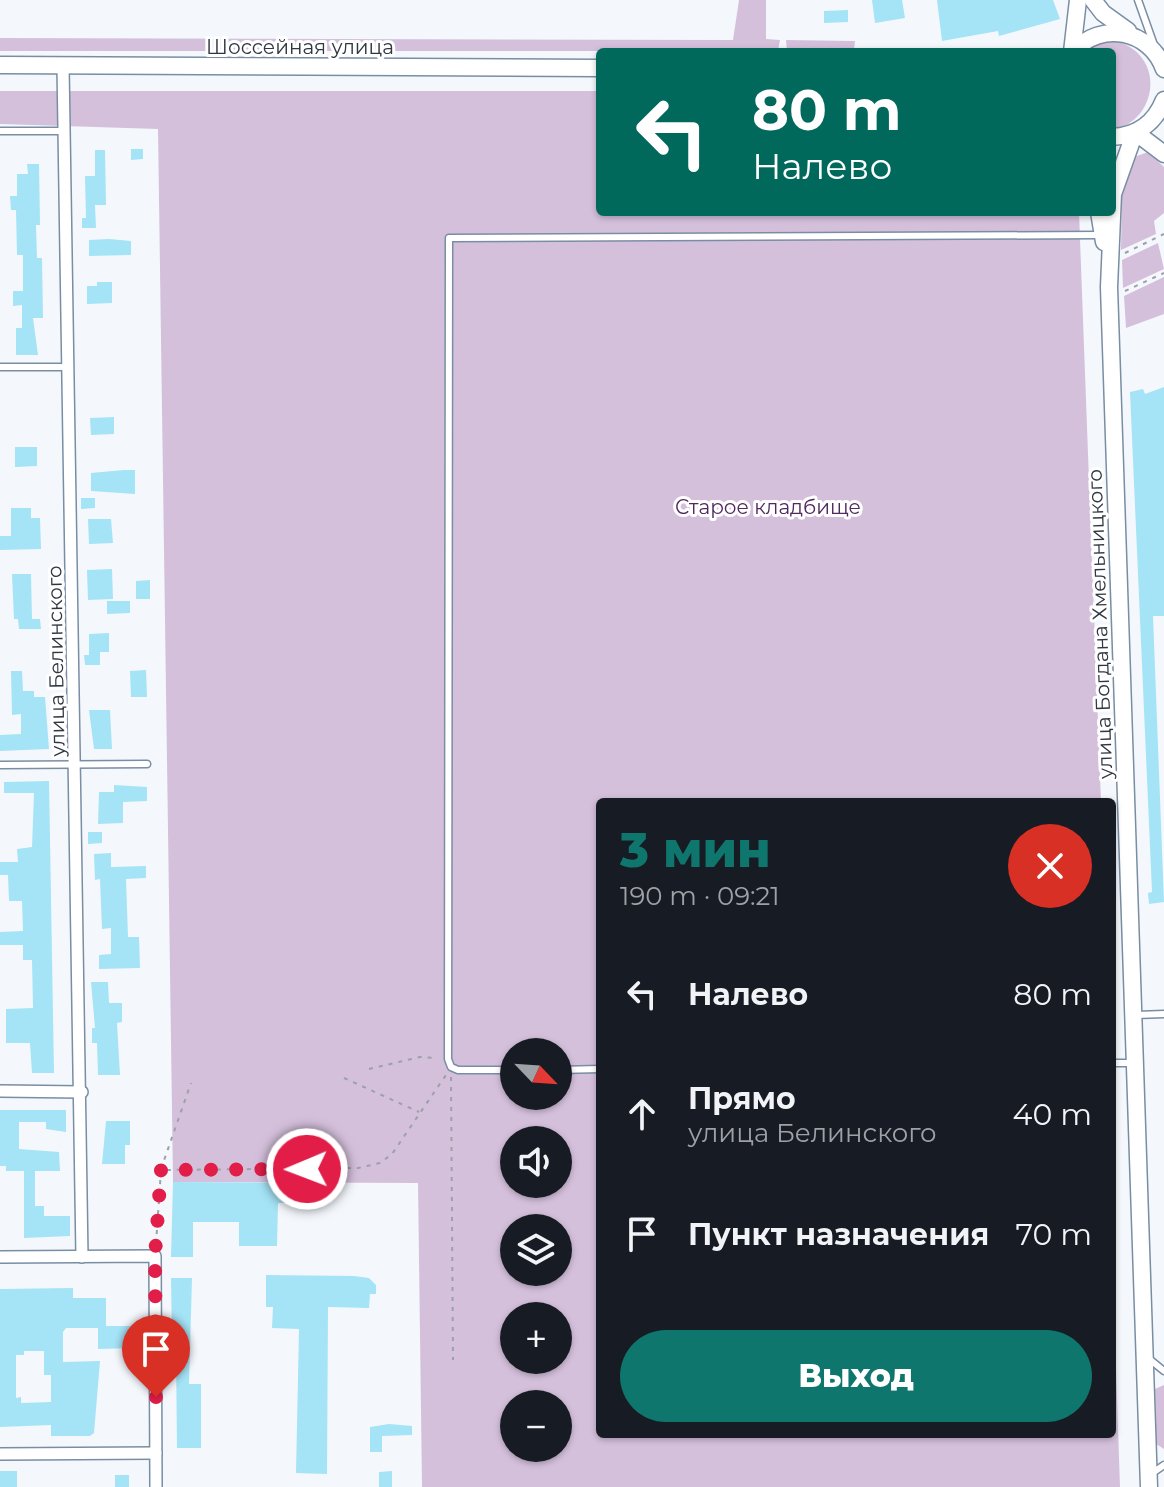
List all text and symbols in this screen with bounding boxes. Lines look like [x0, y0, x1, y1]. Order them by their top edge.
street label: Шоссейная улица [206, 35, 394, 59]
text: 80 m [752, 76, 902, 144]
icon: left [620, 80, 724, 184]
text: Налево [752, 144, 892, 188]
street label: улица Богдана Хмельницкого [1083, 469, 1117, 780]
park label: Старое кладбище [675, 495, 861, 519]
street label: улица Белинского [42, 565, 70, 758]
text: 3 мин [620, 821, 771, 879]
button: close [1008, 824, 1092, 908]
text: 190 m · 09:21 [620, 880, 780, 912]
icon: left [620, 972, 664, 1016]
text: Налево [688, 976, 808, 1013]
text: 80 m [1013, 976, 1092, 1013]
north arrow [500, 1038, 572, 1110]
map controls [500, 1038, 572, 1462]
text: Прямо [688, 1080, 796, 1117]
icon: ahead [620, 1092, 664, 1136]
text: 40 m [1013, 1096, 1092, 1133]
text: улица Белинского [688, 1117, 937, 1149]
button: sound [500, 1126, 572, 1198]
position arrow [265, 1127, 349, 1211]
icon: arrive [620, 1212, 664, 1256]
button: layers [500, 1214, 572, 1286]
text: Пункт назначения [688, 1216, 989, 1253]
text: 70 m [1015, 1216, 1092, 1253]
button: + [500, 1302, 572, 1374]
pin [122, 1315, 190, 1397]
icon: arrive [134, 1327, 178, 1371]
button: Выход [620, 1330, 1092, 1422]
button: − [500, 1390, 572, 1462]

